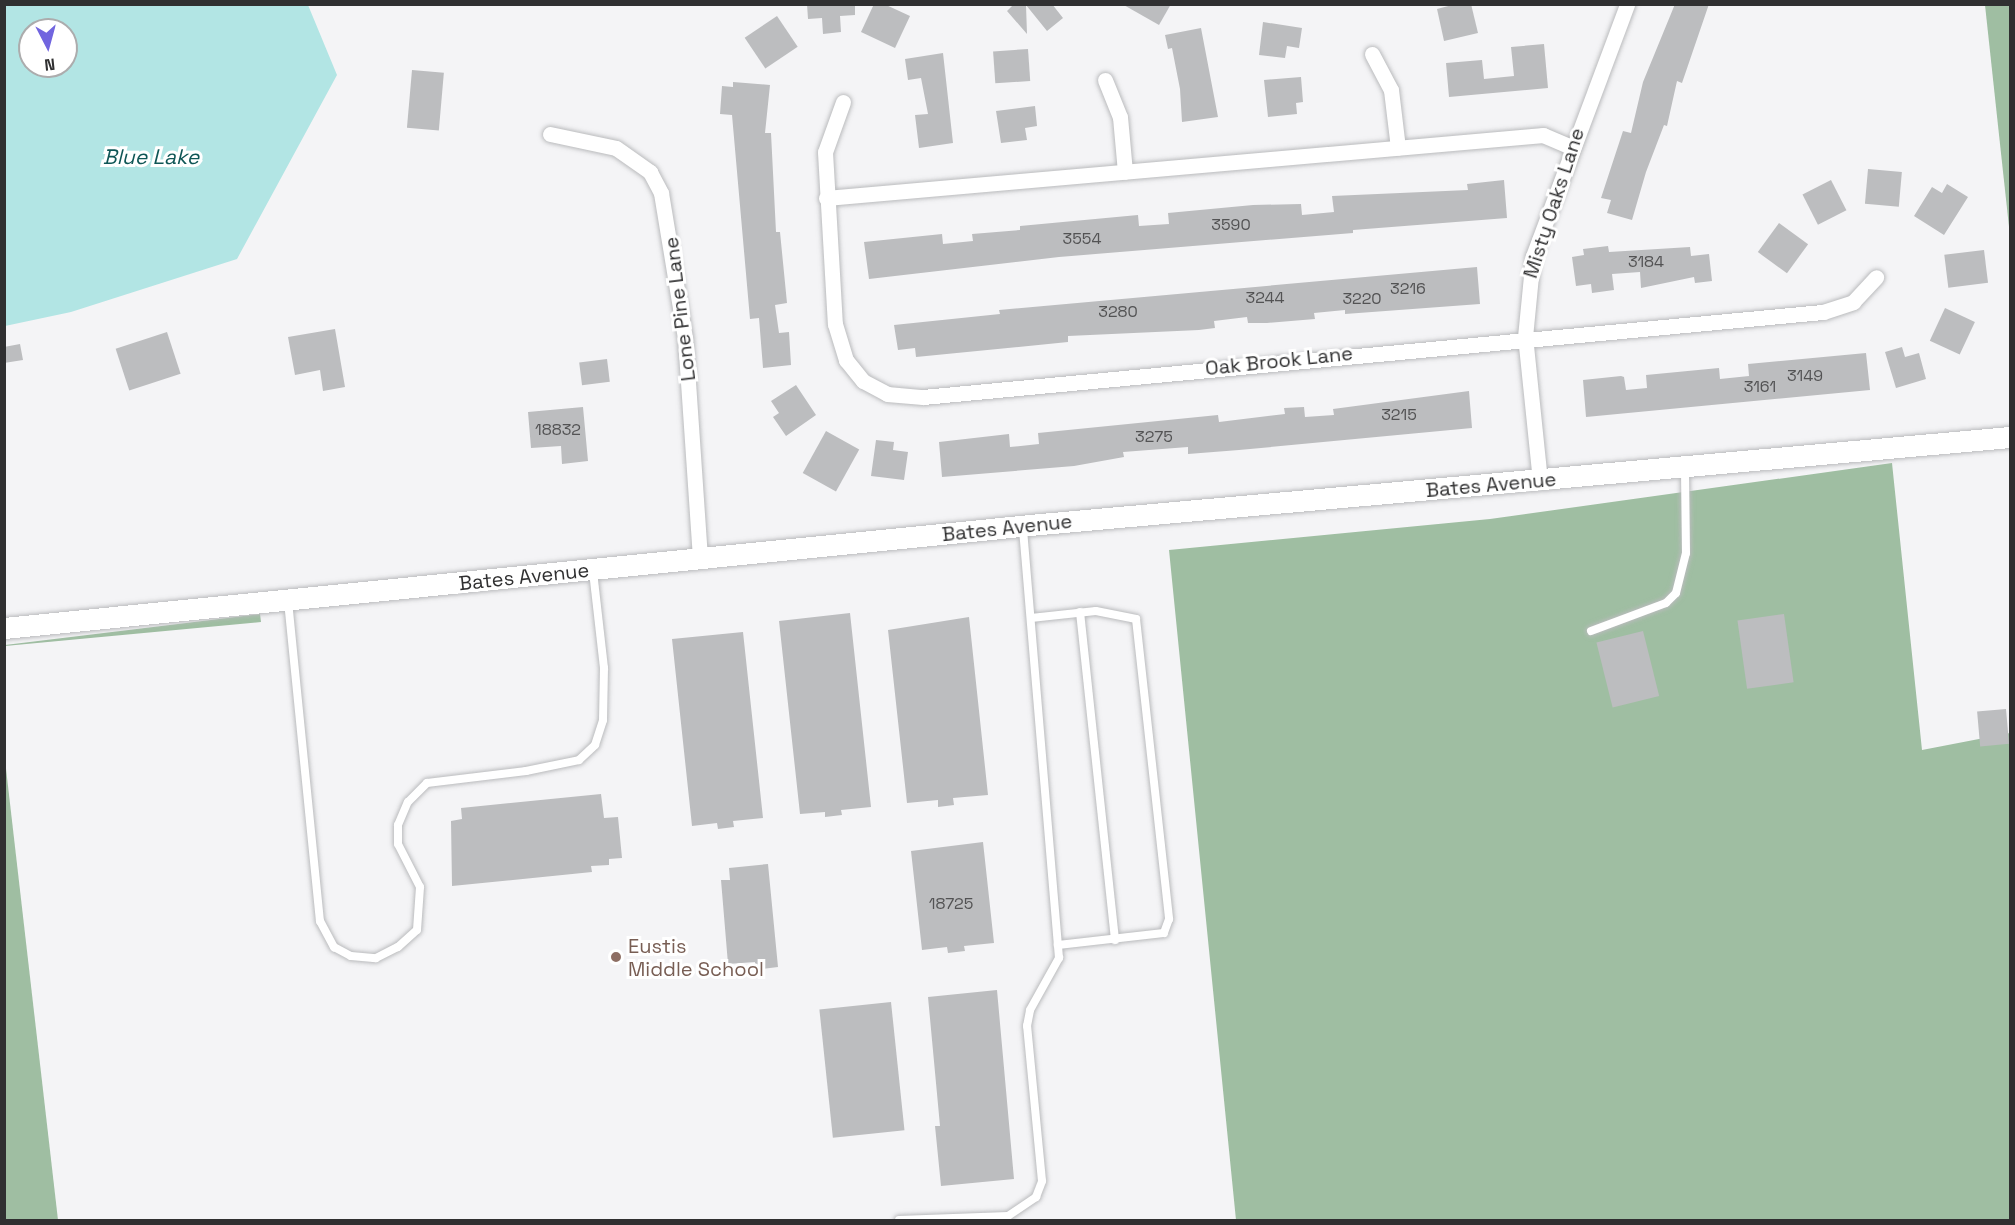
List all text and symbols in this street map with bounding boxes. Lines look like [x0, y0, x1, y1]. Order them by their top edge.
north arrow [18, 18, 78, 78]
text: N [43, 53, 56, 75]
street label: Misty Oaks Lane [1518, 125, 1590, 281]
water label: Blue Lake [103, 144, 199, 170]
house number: 3590 [1211, 215, 1251, 235]
house number: 3554 [1063, 229, 1101, 249]
street label: Lone Pine Lane [659, 236, 701, 382]
house number: 3184 [1628, 252, 1664, 272]
house number: 3216 [1390, 279, 1426, 299]
house number: 3244 [1246, 288, 1284, 308]
house number: 3220 [1342, 289, 1382, 309]
house number: 3280 [1098, 302, 1138, 322]
street label: Oak Brook Lane [1204, 341, 1354, 381]
house number: 3149 [1787, 366, 1823, 386]
house number: 3161 [1744, 377, 1776, 397]
house number: 3215 [1381, 405, 1417, 425]
house number: 18832 [535, 420, 581, 440]
house number: 3275 [1135, 427, 1173, 447]
street label: Bates Avenue [1425, 467, 1557, 503]
street label: Bates Avenue [941, 509, 1073, 547]
street label: Bates Avenue [458, 558, 590, 596]
house number: 18725 [929, 894, 973, 914]
place label: Eustis Middle School [628, 934, 764, 981]
marker: Eustis Middle School [609, 950, 623, 964]

